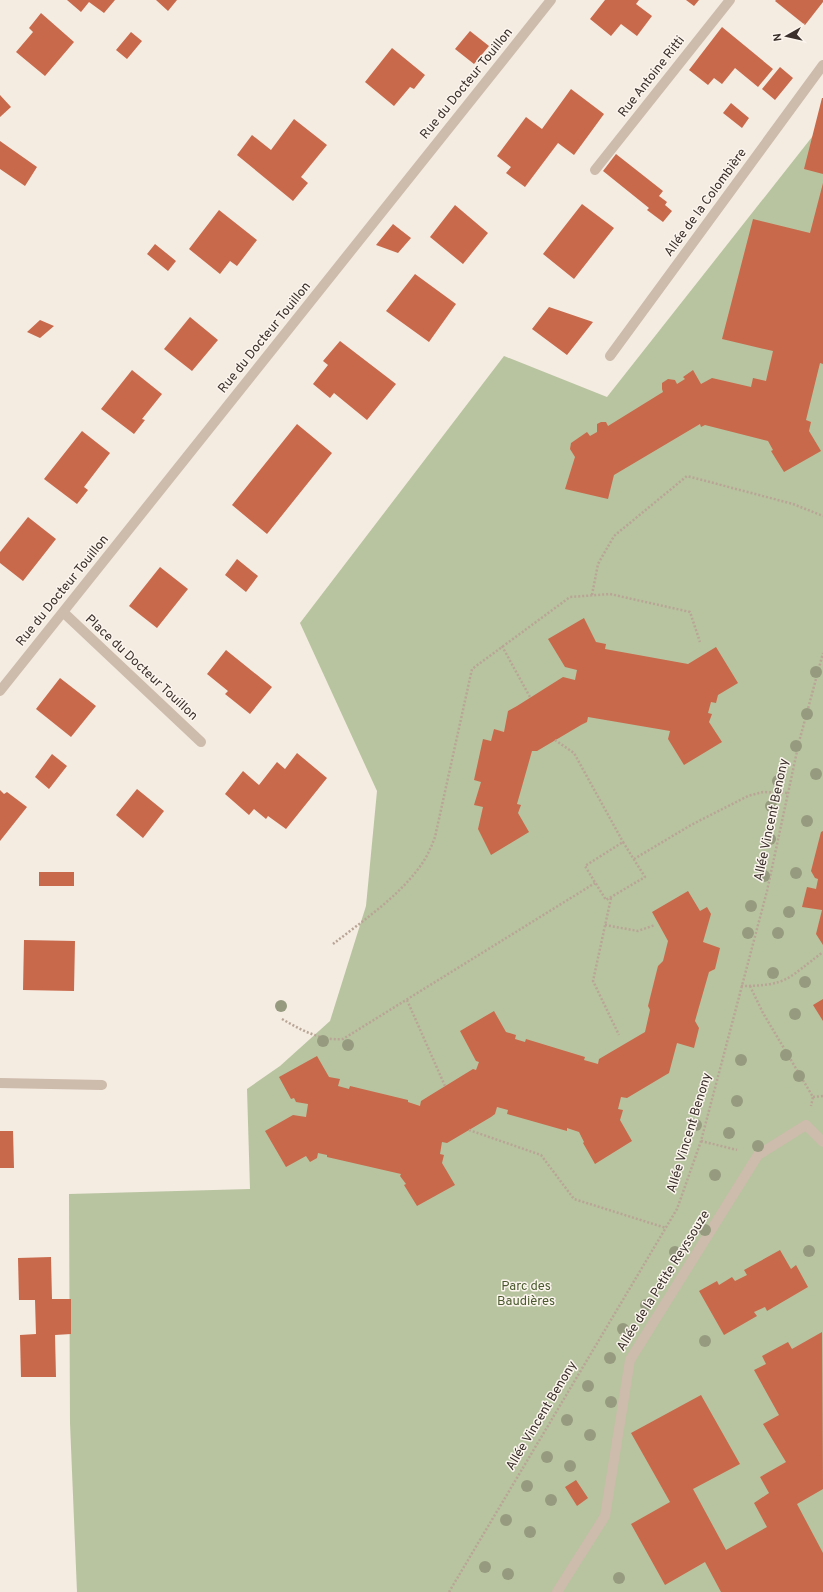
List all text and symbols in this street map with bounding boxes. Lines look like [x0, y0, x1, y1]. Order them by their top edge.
north arrow [767, 16, 807, 56]
street label: Rue du Docteur Touillon [417, 25, 517, 143]
text: N [771, 32, 786, 42]
street label: Rue Antoine Ritti [615, 33, 689, 121]
street label: Allée de la Colombière [661, 146, 751, 260]
street label: Rue du Docteur Touillon [215, 279, 315, 397]
street label: Rue du Docteur Touillon [13, 532, 113, 650]
street label: Place du Docteur Touillon [81, 612, 201, 724]
street label: Allée Vincent Benony [751, 757, 793, 883]
street label: Allée Vincent Benony [664, 1071, 716, 1195]
street label: Allée de la Petite Reyssouze [614, 1208, 714, 1354]
park label: Parc des Baudières [497, 1279, 555, 1310]
street label: Allée Vincent Benony [503, 1358, 581, 1474]

